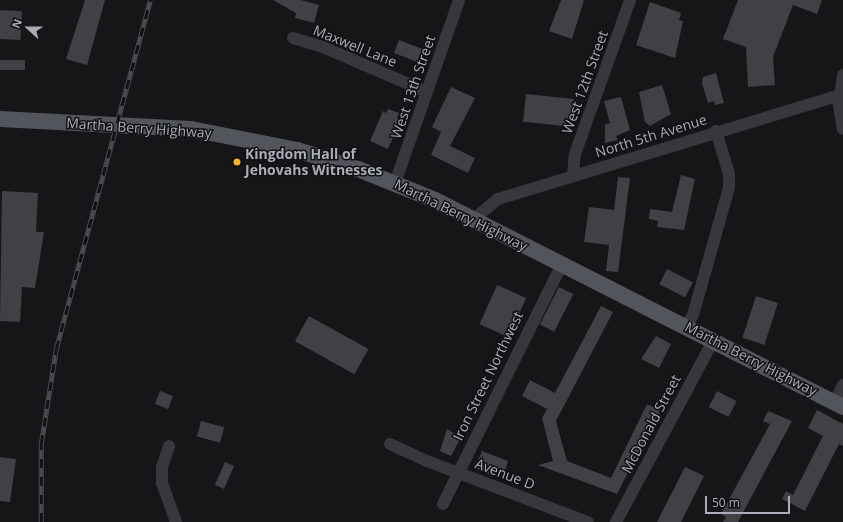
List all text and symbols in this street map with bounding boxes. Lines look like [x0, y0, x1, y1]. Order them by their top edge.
north arrow [8, 8, 48, 48]
text: N [8, 17, 25, 30]
street label: Maxwell Lane [311, 22, 399, 70]
street label: West 12th Street [559, 28, 611, 136]
street label: West 13th Street [387, 33, 439, 141]
street label: North 5th Avenue [593, 111, 709, 161]
street label: Martha Berry Highway [66, 115, 212, 141]
place label: Kingdom Hall of Jehovahs Witnesses [245, 146, 382, 178]
marker: Kingdom Hall of Jehovahs Witnesses [232, 157, 242, 167]
street label: Martha Berry Highway [392, 175, 530, 255]
street label: Iron Street Northwest [449, 309, 527, 443]
street label: Martha Berry Highway [682, 318, 820, 400]
street label: McDonald Street [618, 372, 684, 476]
street label: Avenue D [473, 455, 537, 493]
scale bar [707, 488, 792, 514]
text: 50 m [712, 494, 740, 511]

